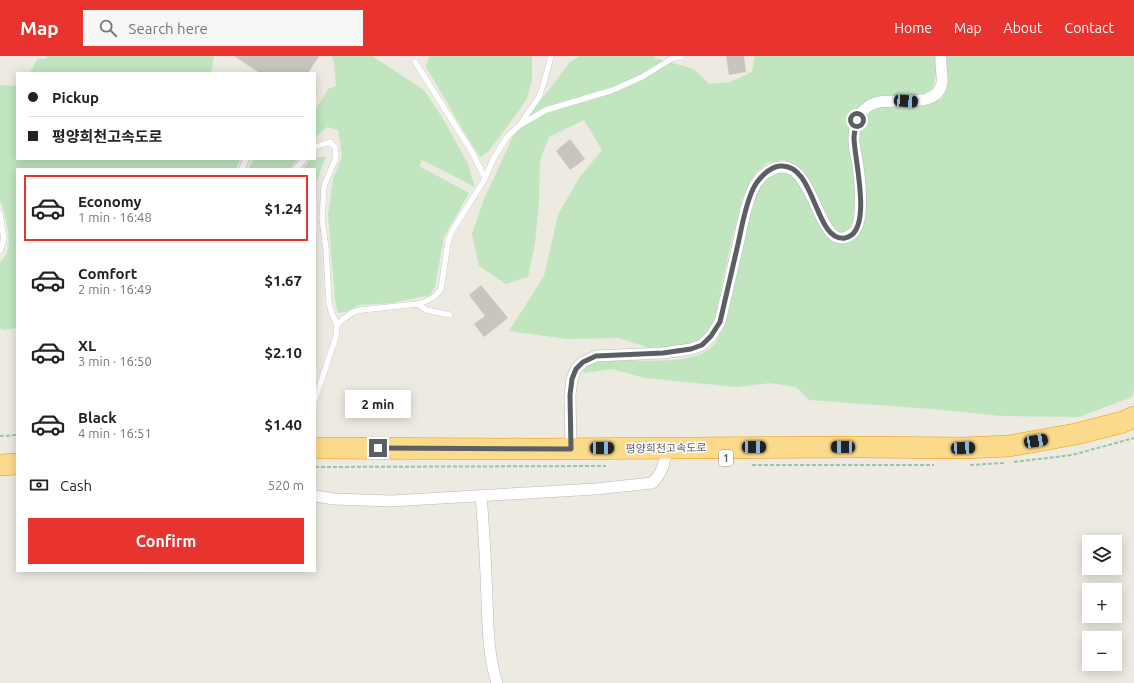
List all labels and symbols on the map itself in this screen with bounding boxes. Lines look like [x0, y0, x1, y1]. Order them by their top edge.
car [894, 94, 918, 108]
route start [848, 111, 866, 129]
callout: 2 min [345, 390, 411, 418]
car [1023, 433, 1049, 449]
route end [369, 439, 387, 457]
street label: 평양희천고속도로 [625, 441, 707, 455]
car [742, 441, 766, 453]
car [831, 441, 855, 453]
car [951, 441, 975, 455]
car [590, 442, 614, 454]
road number: 1 [719, 450, 733, 466]

